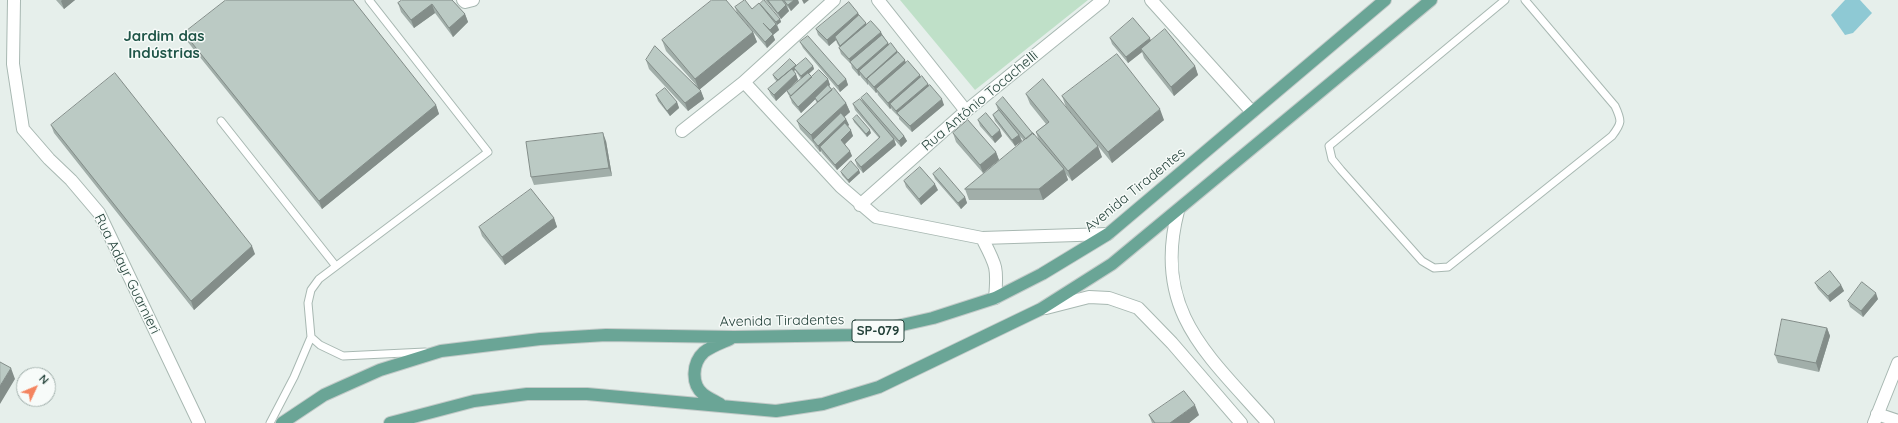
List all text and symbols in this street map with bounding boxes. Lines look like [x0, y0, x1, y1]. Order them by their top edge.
district label: Jardim das Indústrias [124, 27, 204, 62]
street label: Rua Antônio Tocachelli [918, 47, 1042, 155]
street label: Avenida Tiradentes [1081, 144, 1189, 236]
street label: Rua Adayr Guarnieri [91, 211, 163, 337]
street label: Avenida Tiradentes [720, 312, 844, 330]
road number: SP-079 [852, 320, 904, 342]
north arrow [16, 367, 56, 407]
text: N [36, 372, 52, 387]

